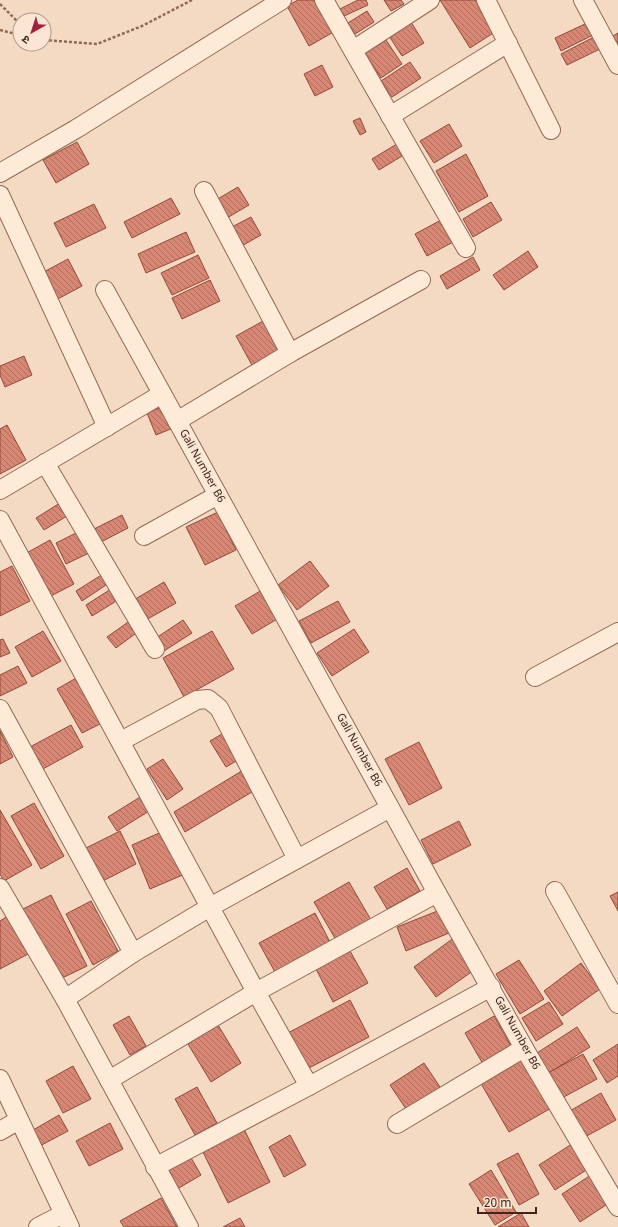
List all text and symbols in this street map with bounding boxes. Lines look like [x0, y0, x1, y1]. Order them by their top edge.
north arrow [12, 12, 52, 52]
text: उ [19, 31, 33, 46]
street label: Gali Number B6 [176, 427, 228, 505]
street label: Gali Number B6 [333, 711, 385, 789]
street label: Gali Number B6 [491, 994, 543, 1072]
scale bar [478, 1189, 536, 1215]
text: 20 m [484, 1196, 512, 1212]

